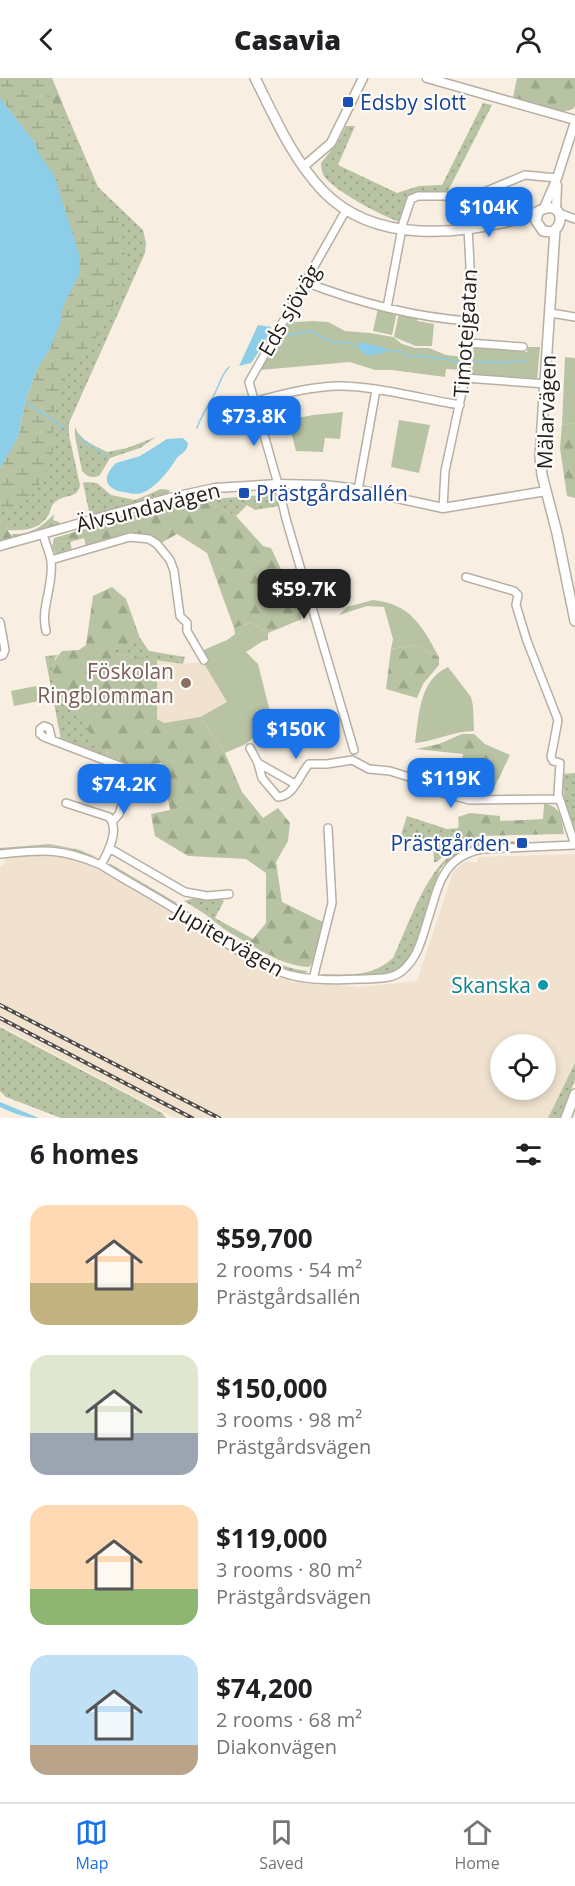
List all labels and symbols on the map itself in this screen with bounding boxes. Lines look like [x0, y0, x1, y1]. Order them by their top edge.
place label: Edsby slott [360, 88, 466, 116]
marker: Edsby slott [341, 95, 355, 109]
pin: $104K [447, 187, 531, 238]
street label: Eds sjöväg [252, 259, 326, 361]
street label: Timotejgatan [447, 268, 483, 398]
street label: Mälarvägen [530, 354, 562, 470]
pin: $73.8K [205, 396, 303, 447]
street label: Älvsundavägen [73, 476, 223, 538]
place label: Prästgårdsallén [256, 479, 408, 507]
marker: Prästgårdsallén [237, 486, 251, 500]
pin: $59.7K [255, 569, 353, 620]
place label: Föskolan Ringblomman [37, 657, 174, 709]
marker: Föskolan Ringblomman [179, 676, 193, 690]
pin: $150K [254, 709, 338, 760]
pin: $119K [409, 758, 493, 809]
pin: $74.2K [75, 764, 173, 815]
place label: Prästgården [390, 829, 510, 857]
marker: Prästgården [515, 836, 529, 850]
street label: Jupitervägen [167, 896, 289, 983]
place label: Skanska [451, 971, 531, 999]
marker: Skanska [536, 978, 550, 992]

